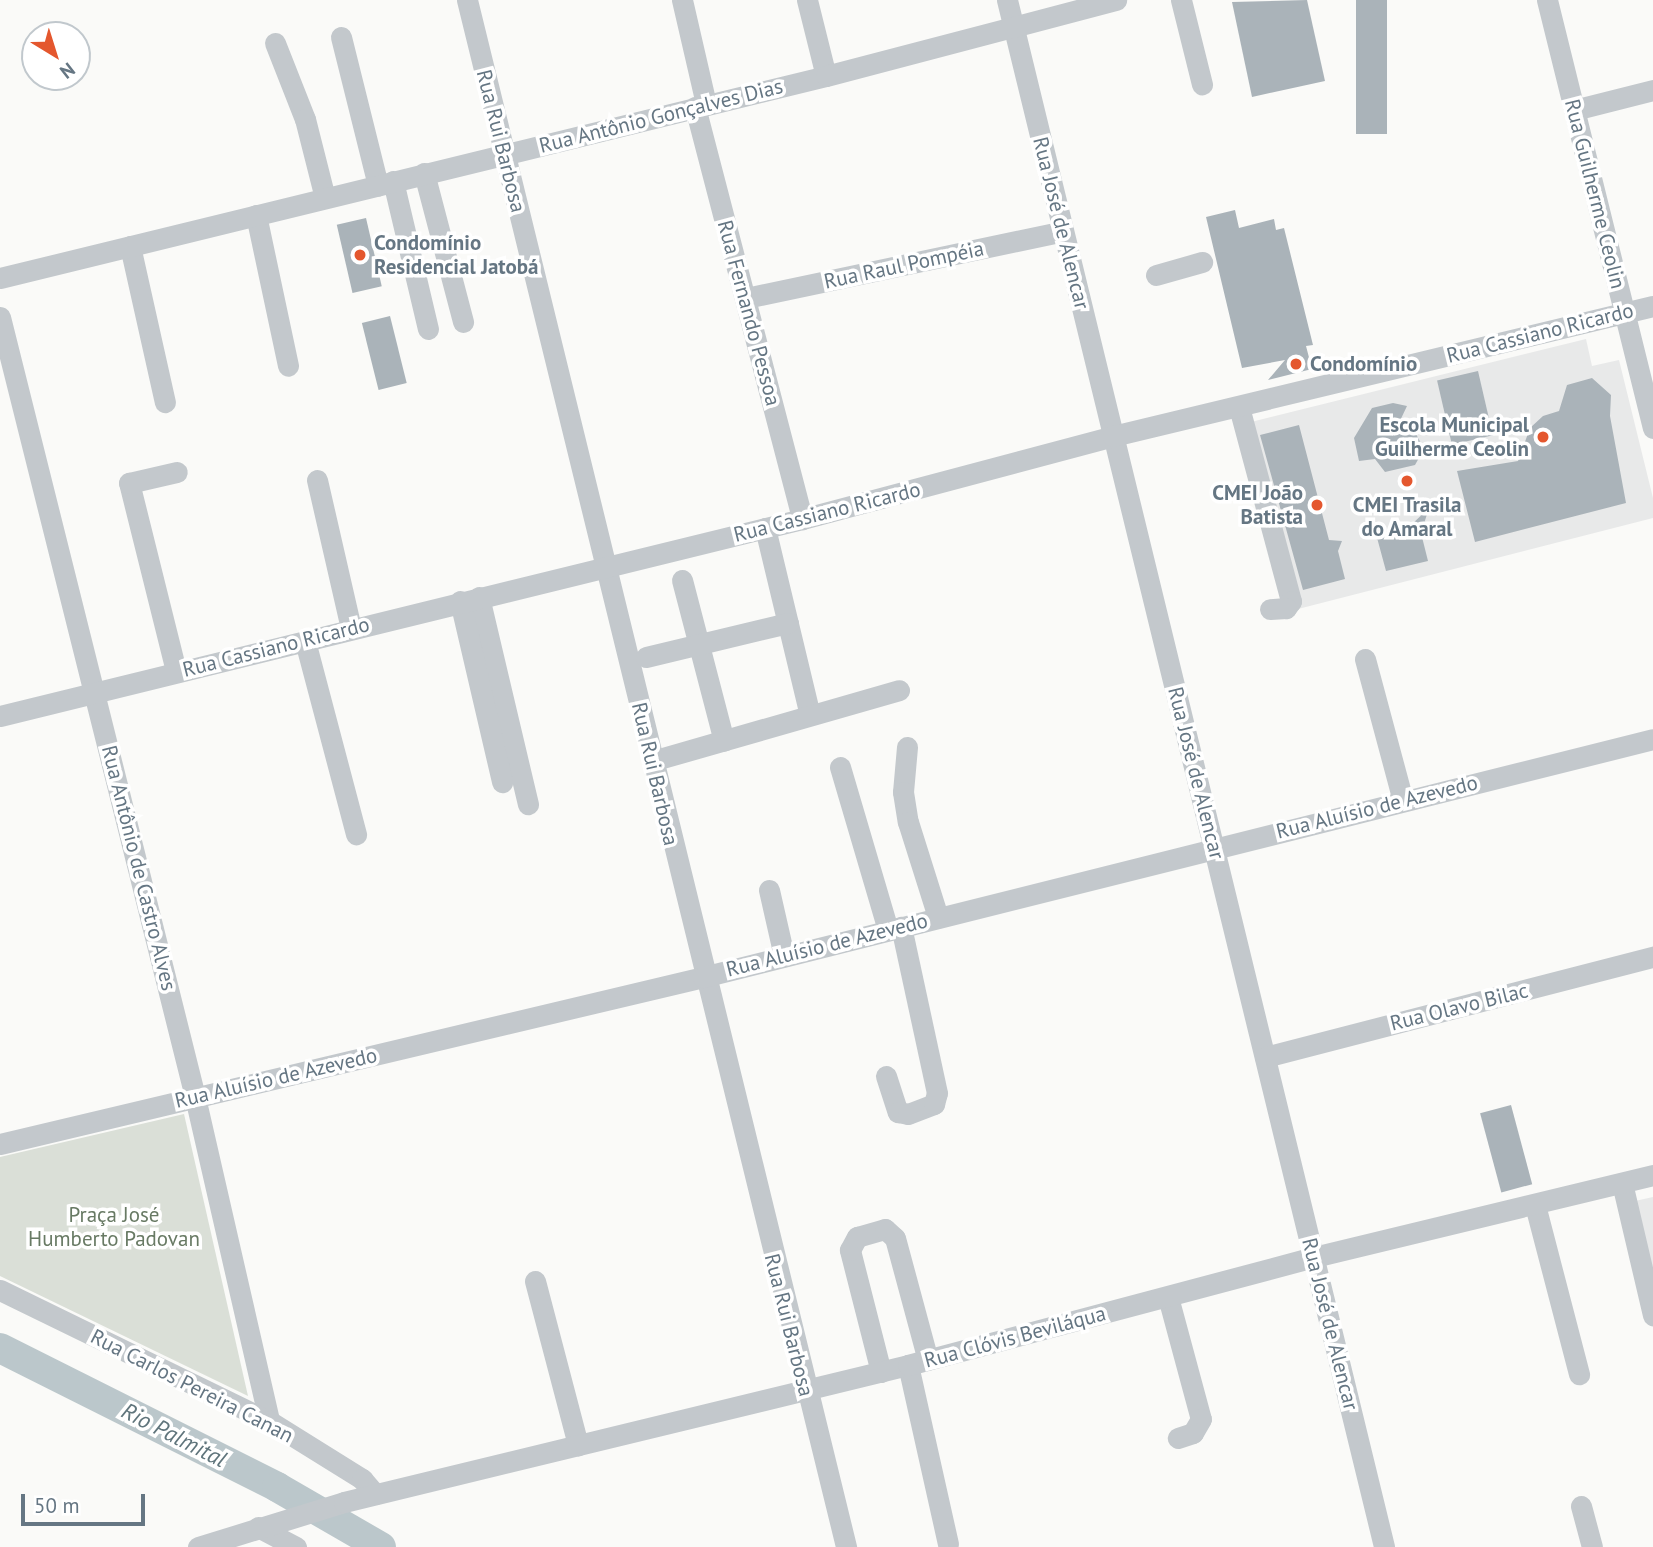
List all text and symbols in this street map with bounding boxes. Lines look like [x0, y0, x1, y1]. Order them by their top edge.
north arrow [21, 21, 91, 91]
text: N [55, 58, 80, 84]
street label: Rua Rui Barbosa [471, 67, 531, 215]
street label: Rua Antônio Gonçalves Dias [536, 73, 786, 159]
street label: Rua Guilherme Ceolin [1559, 97, 1631, 291]
street label: Rua José de Alencar [1027, 134, 1095, 312]
street label: Rua Fernando Pessoa [712, 218, 786, 408]
place label: Condomínio Residencial Jatobá [374, 230, 538, 280]
street label: Rua Raul Pompéia [822, 236, 986, 294]
marker: Condomínio Residencial Jatobá [352, 247, 368, 263]
street label: Rua Cassiano Ricardo [1444, 298, 1636, 368]
place label: Condomínio [1310, 351, 1417, 377]
marker: Condomínio [1288, 356, 1304, 372]
place label: Escola Municipal Guilherme Ceolin [1375, 412, 1529, 462]
marker: Escola Municipal Guilherme Ceolin [1535, 429, 1551, 445]
marker: CMEI Trasila do Amaral [1399, 473, 1415, 489]
street label: Rua Cassiano Ricardo [731, 477, 923, 547]
place label: CMEI João Batista [1212, 480, 1303, 530]
place label: CMEI Trasila do Amaral [1352, 492, 1462, 542]
marker: CMEI João Batista [1309, 497, 1325, 513]
street label: Rua Cassiano Ricardo [180, 612, 372, 682]
street label: Rua José de Alencar [1162, 684, 1230, 862]
street label: Rua Rui Barbosa [626, 700, 684, 848]
street label: Rua Antônio de Castro Alves [96, 742, 182, 994]
street label: Rua Aluísio de Azevedo [1273, 770, 1481, 844]
street label: Rua Aluísio de Azevedo [723, 908, 931, 982]
street label: Rua Olavo Bilac [1387, 978, 1531, 1036]
street label: Rua Aluísio de Azevedo [172, 1042, 380, 1114]
park label: Praça José Humberto Padovan [28, 1202, 200, 1252]
street label: Rua José de Alencar [1296, 1235, 1364, 1413]
street label: Rua Rui Barbosa [759, 1251, 819, 1399]
street label: Rua Clóvis Beviláqua [922, 1301, 1108, 1373]
street label: Rua Carlos Pereira Canan [86, 1324, 298, 1448]
water label: Rio Palmital [117, 1397, 231, 1473]
scale bar [24, 1480, 149, 1524]
text: 50 m [34, 1492, 80, 1519]

